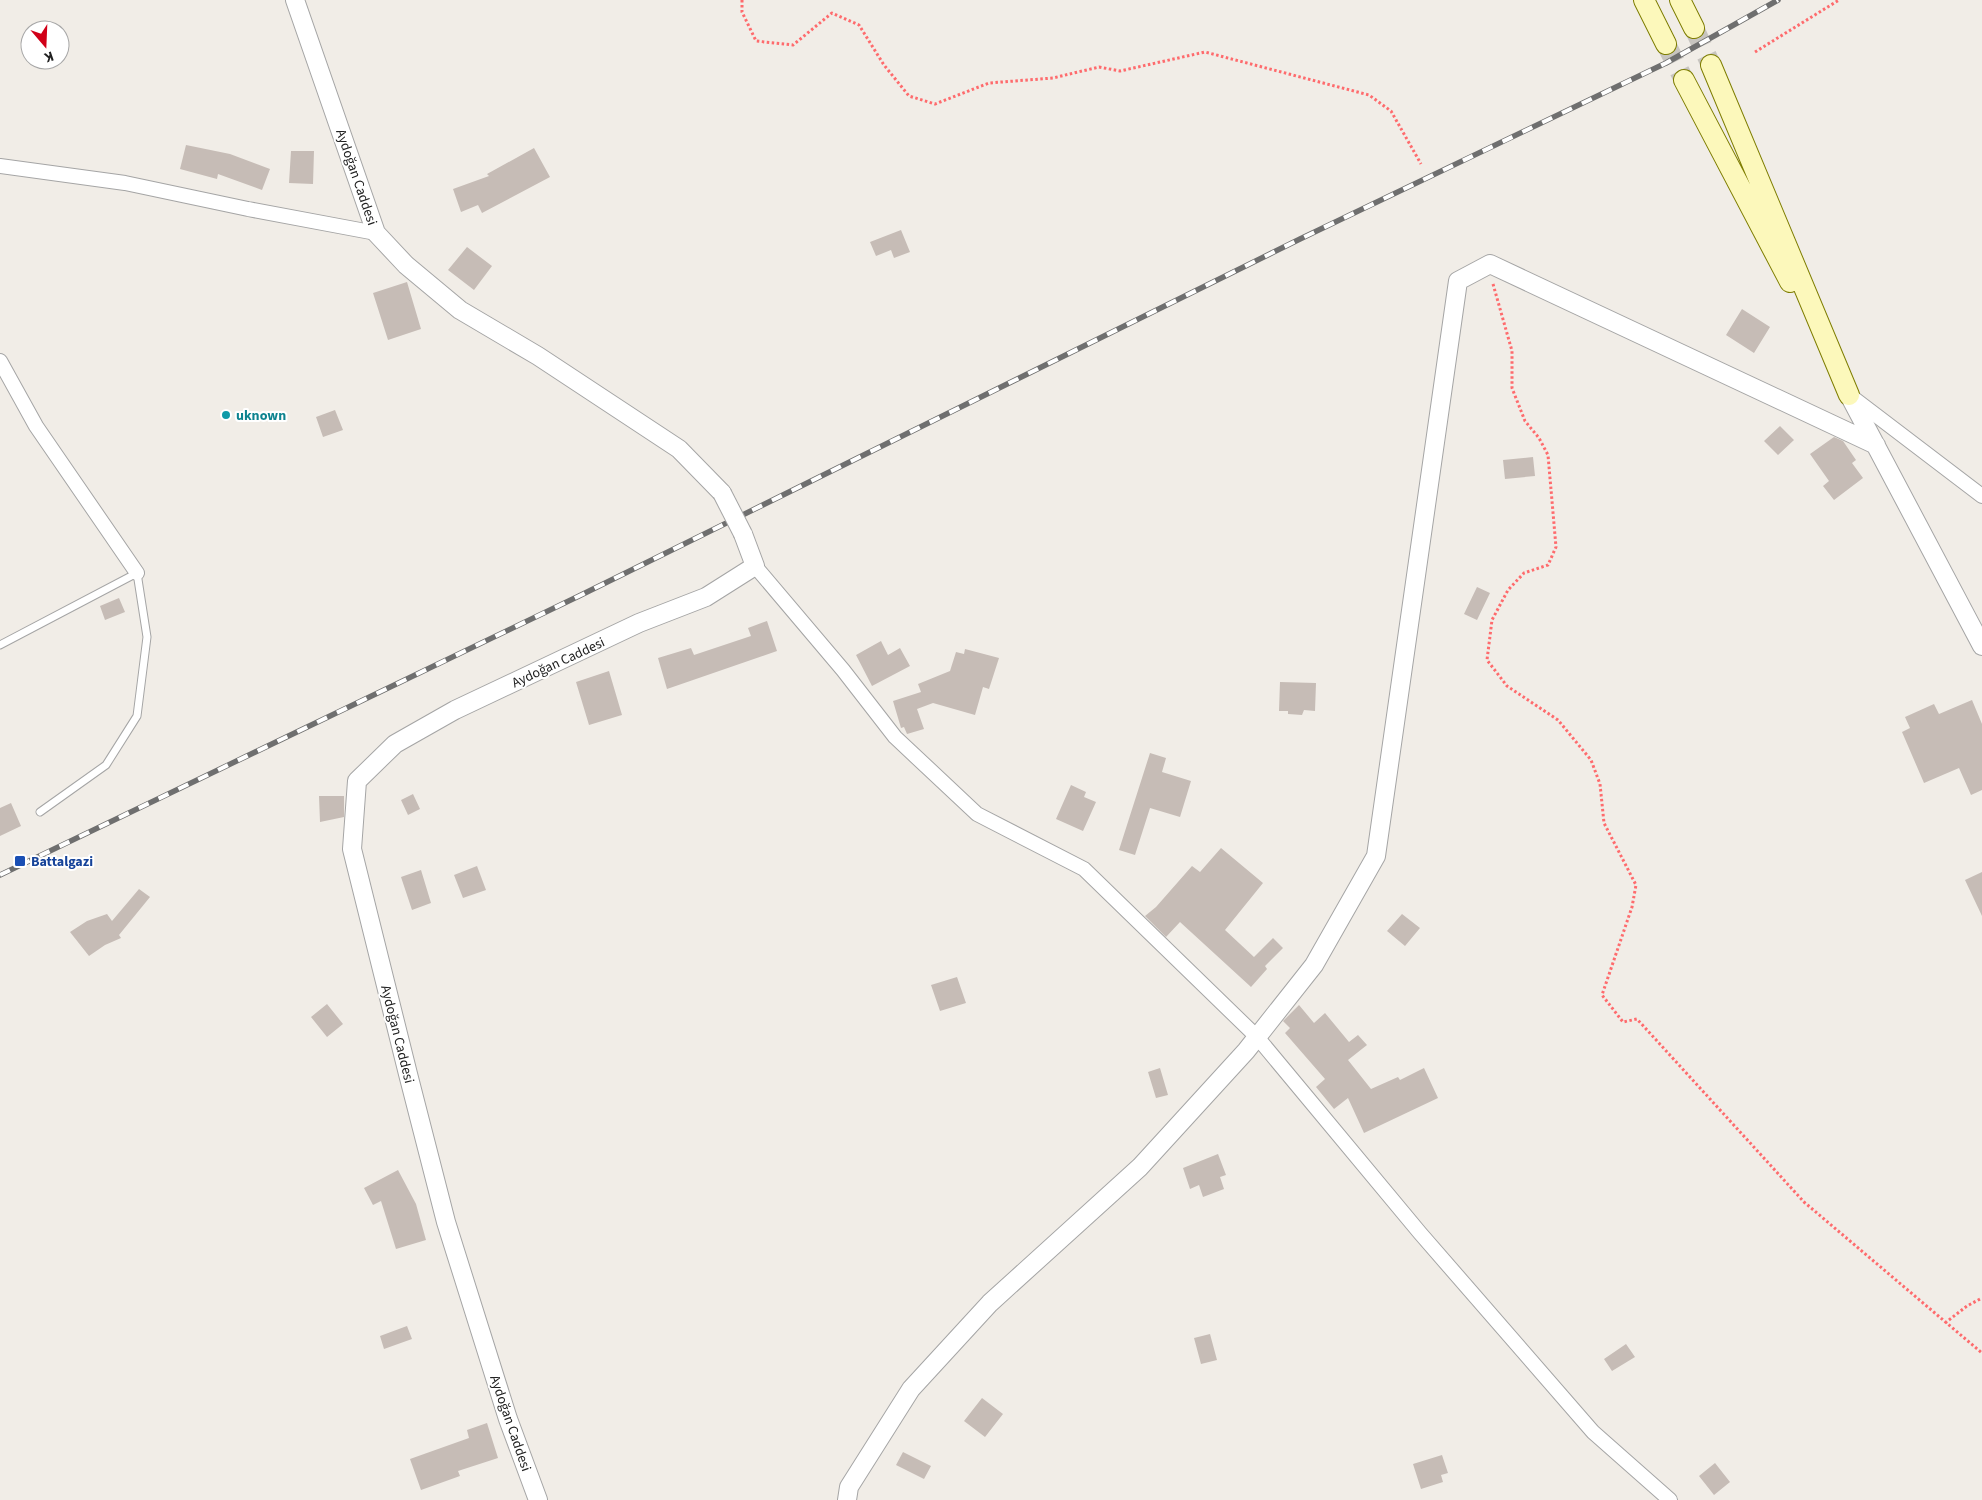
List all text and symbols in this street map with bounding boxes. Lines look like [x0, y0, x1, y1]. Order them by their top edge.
north arrow [20, 20, 70, 70]
text: K [41, 45, 56, 67]
street label: Aydoğan Caddesi [330, 127, 382, 228]
place label: uknown [236, 406, 286, 426]
marker: uknown [220, 409, 232, 421]
street label: Aydoğan Caddesi [509, 633, 608, 693]
place label: Battalgazi [31, 852, 93, 872]
marker: Battalgazi [13, 854, 27, 868]
street label: Aydoğan Caddesi [375, 983, 419, 1085]
street label: Aydoğan Caddesi [484, 1373, 536, 1474]

